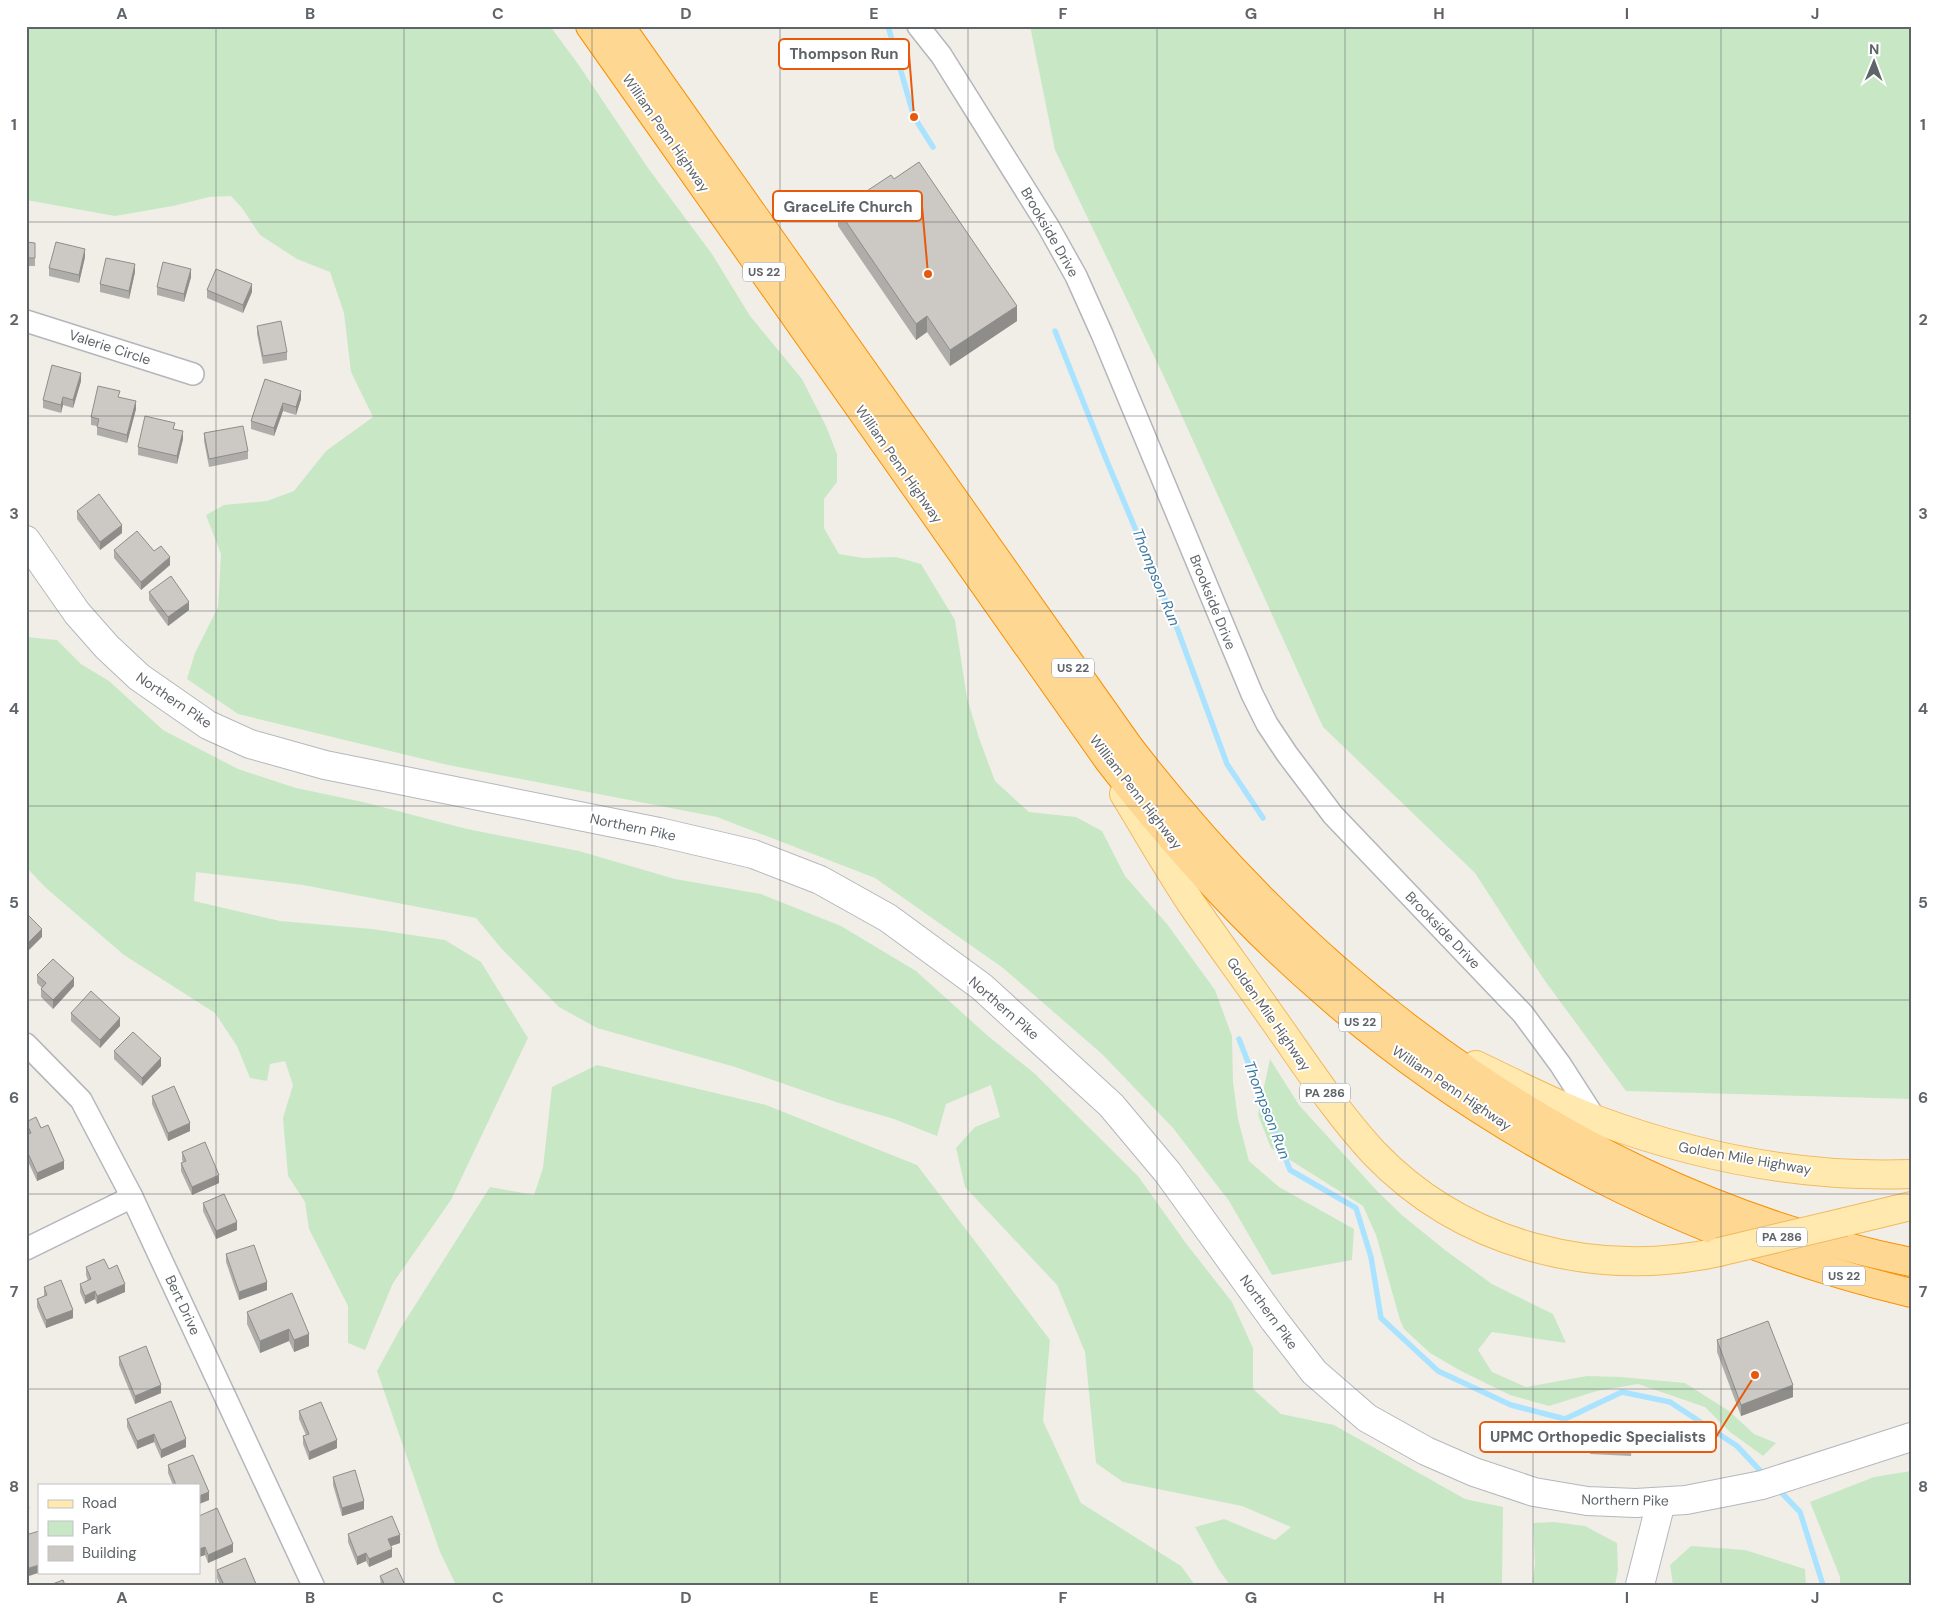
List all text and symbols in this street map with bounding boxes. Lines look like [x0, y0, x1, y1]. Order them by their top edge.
text: A [116, 3, 128, 24]
text: B [305, 3, 315, 24]
text: C [492, 3, 504, 24]
text: D [680, 3, 692, 24]
text: E [869, 3, 879, 24]
text: F [1059, 3, 1068, 24]
text: G [1245, 3, 1257, 24]
text: H [1433, 3, 1445, 24]
text: I [1625, 3, 1629, 24]
text: J [1811, 3, 1819, 24]
north arrow [1850, 38, 1900, 88]
callout: Thompson Run [779, 39, 909, 69]
text: N [1869, 40, 1879, 58]
text: Thompson Run [789, 44, 899, 64]
street label: William Penn Highway [618, 70, 714, 196]
text: 1 [11, 114, 17, 135]
text: 1 [1920, 114, 1926, 135]
street label: Brookside Drive [1017, 184, 1083, 280]
callout: GraceLife Church [773, 191, 922, 221]
text: GraceLife Church [783, 197, 913, 217]
road number: US 22 [743, 262, 785, 282]
text: 2 [9, 309, 19, 330]
text: 2 [1918, 309, 1928, 330]
street label: Valerie Circle [67, 325, 153, 369]
street label: William Penn Highway [851, 401, 947, 527]
text: 3 [9, 503, 19, 524]
text: 3 [1918, 503, 1928, 524]
water label: Thompson Run [1127, 525, 1185, 629]
street label: Brookside Drive [1186, 552, 1240, 652]
road number: US 22 [1052, 658, 1094, 678]
street label: Northern Pike [133, 668, 215, 732]
text: 4 [9, 698, 19, 719]
text: 4 [1918, 698, 1928, 719]
street label: William Penn Highway [1086, 731, 1186, 853]
street label: Northern Pike [588, 809, 678, 845]
street label: Brookside Drive [1402, 888, 1484, 972]
text: 5 [9, 892, 19, 913]
text: 5 [1918, 892, 1928, 913]
street label: Golden Mile Highway [1223, 954, 1315, 1075]
street label: Northern Pike [965, 972, 1043, 1044]
road number: US 22 [1339, 1012, 1381, 1032]
street label: William Penn Highway [1389, 1041, 1515, 1135]
water label: Thompson Run [1239, 1058, 1295, 1162]
road number: PA 286 [1300, 1084, 1350, 1102]
text: 6 [9, 1087, 19, 1108]
text: 6 [1918, 1087, 1928, 1108]
street label: Golden Mile Highway [1677, 1137, 1813, 1179]
road number: PA 286 [1757, 1228, 1807, 1246]
road number: US 22 [1823, 1266, 1865, 1285]
street label: Northern Pike [1236, 1271, 1302, 1353]
street label: Bert Drive [161, 1272, 205, 1338]
text: 7 [10, 1281, 19, 1302]
text: 7 [1919, 1281, 1928, 1302]
callout: UPMC Orthopedic Specialists [1480, 1422, 1716, 1452]
text: UPMC Orthopedic Specialists [1490, 1427, 1706, 1447]
text: 8 [9, 1476, 19, 1497]
text: 8 [1918, 1476, 1928, 1497]
legend [38, 1484, 200, 1574]
street label: Northern Pike [1581, 1490, 1669, 1510]
text: Road [82, 1493, 117, 1513]
text: Park [82, 1519, 112, 1539]
text: Building [82, 1543, 137, 1563]
text: A [116, 1587, 128, 1608]
text: B [305, 1587, 315, 1608]
text: C [492, 1587, 504, 1608]
text: D [680, 1587, 692, 1608]
text: E [869, 1587, 879, 1608]
text: F [1059, 1587, 1068, 1608]
text: G [1245, 1587, 1257, 1608]
text: H [1433, 1587, 1445, 1608]
text: I [1625, 1587, 1629, 1608]
text: J [1811, 1587, 1819, 1608]

